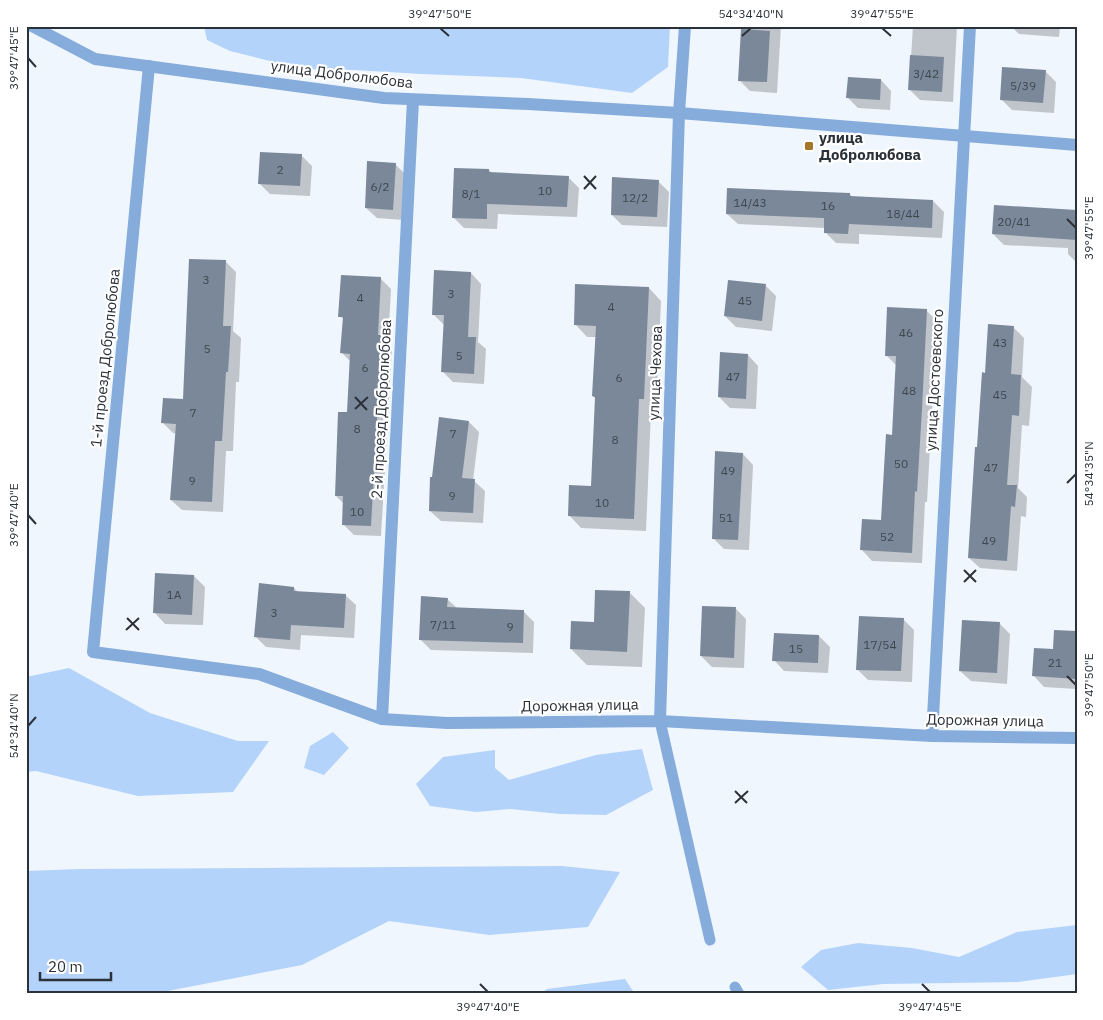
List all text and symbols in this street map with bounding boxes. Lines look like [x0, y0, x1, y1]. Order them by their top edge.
text: 39°47'50"E [408, 6, 472, 21]
text: 54°34'40"N [718, 6, 784, 21]
text: 39°47'55"E [850, 6, 914, 21]
text: 39°47'45"E [6, 26, 21, 90]
street label: улица Добролюбова [270, 56, 414, 92]
house number: 3/42 [913, 66, 939, 81]
house number: 5/39 [1010, 78, 1036, 93]
place label: улица Добролюбова [819, 128, 922, 164]
marker: улица Добролюбова [803, 140, 815, 152]
house number: 2 [276, 162, 284, 177]
house number: 6/2 [371, 179, 390, 194]
house number: 10 [538, 183, 552, 198]
house number: 8/1 [462, 186, 481, 201]
house number: 12/2 [622, 190, 648, 205]
house number: 14/43 [733, 195, 767, 210]
text: 39°47'55"E [1081, 196, 1096, 260]
house number: 16 [821, 198, 835, 213]
house number: 18/44 [886, 206, 920, 221]
house number: 20/41 [997, 214, 1031, 229]
street label: 1-й проезд Добролюбова [86, 268, 124, 448]
house number: 3 [202, 272, 210, 287]
house number: 3 [447, 286, 455, 301]
house number: 4 [356, 290, 364, 305]
house number: 45 [738, 293, 752, 308]
house number: 4 [607, 299, 615, 314]
street label: улица Достоевского [921, 308, 947, 452]
street label: 2-й проезд Добролюбова [367, 319, 395, 499]
street label: улица Чехова [644, 325, 666, 421]
house number: 46 [899, 325, 913, 340]
house number: 43 [993, 335, 1007, 350]
house number: 5 [203, 341, 211, 356]
house number: 5 [455, 348, 463, 363]
house number: 6 [361, 360, 369, 375]
house number: 47 [726, 369, 740, 384]
house number: 6 [615, 370, 623, 385]
house number: 48 [902, 383, 916, 398]
house number: 45 [993, 387, 1007, 402]
house number: 7 [189, 405, 197, 420]
house number: 8 [353, 421, 361, 436]
house number: 7 [449, 426, 457, 441]
house number: 8 [611, 432, 619, 447]
text: 54°34'35"N [1081, 441, 1096, 507]
house number: 50 [894, 456, 908, 471]
house number: 47 [984, 460, 998, 475]
house number: 49 [721, 463, 735, 478]
house number: 9 [188, 473, 196, 488]
text: 39°47'40"E [6, 483, 21, 547]
house number: 9 [448, 488, 456, 503]
house number: 10 [595, 495, 609, 510]
house number: 10 [350, 504, 364, 519]
house number: 51 [719, 510, 733, 525]
house number: 52 [880, 529, 894, 544]
house number: 49 [982, 533, 996, 548]
house number: 1А [167, 587, 182, 602]
house number: 3 [270, 605, 278, 620]
house number: 7/11 [430, 617, 456, 632]
house number: 9 [506, 619, 514, 634]
house number: 17/54 [863, 637, 897, 652]
house number: 15 [789, 641, 803, 656]
text: 39°47'50"E [1081, 653, 1096, 717]
house number: 21 [1048, 655, 1062, 670]
text: 54°34'40"N [6, 693, 21, 759]
street label: Дорожная улица [521, 694, 639, 716]
street label: Дорожная улица [926, 709, 1044, 731]
scale bar [40, 950, 111, 982]
text: 20 m [48, 957, 83, 976]
text: 39°47'40"E [456, 999, 520, 1014]
text: 39°47'45"E [898, 999, 962, 1014]

